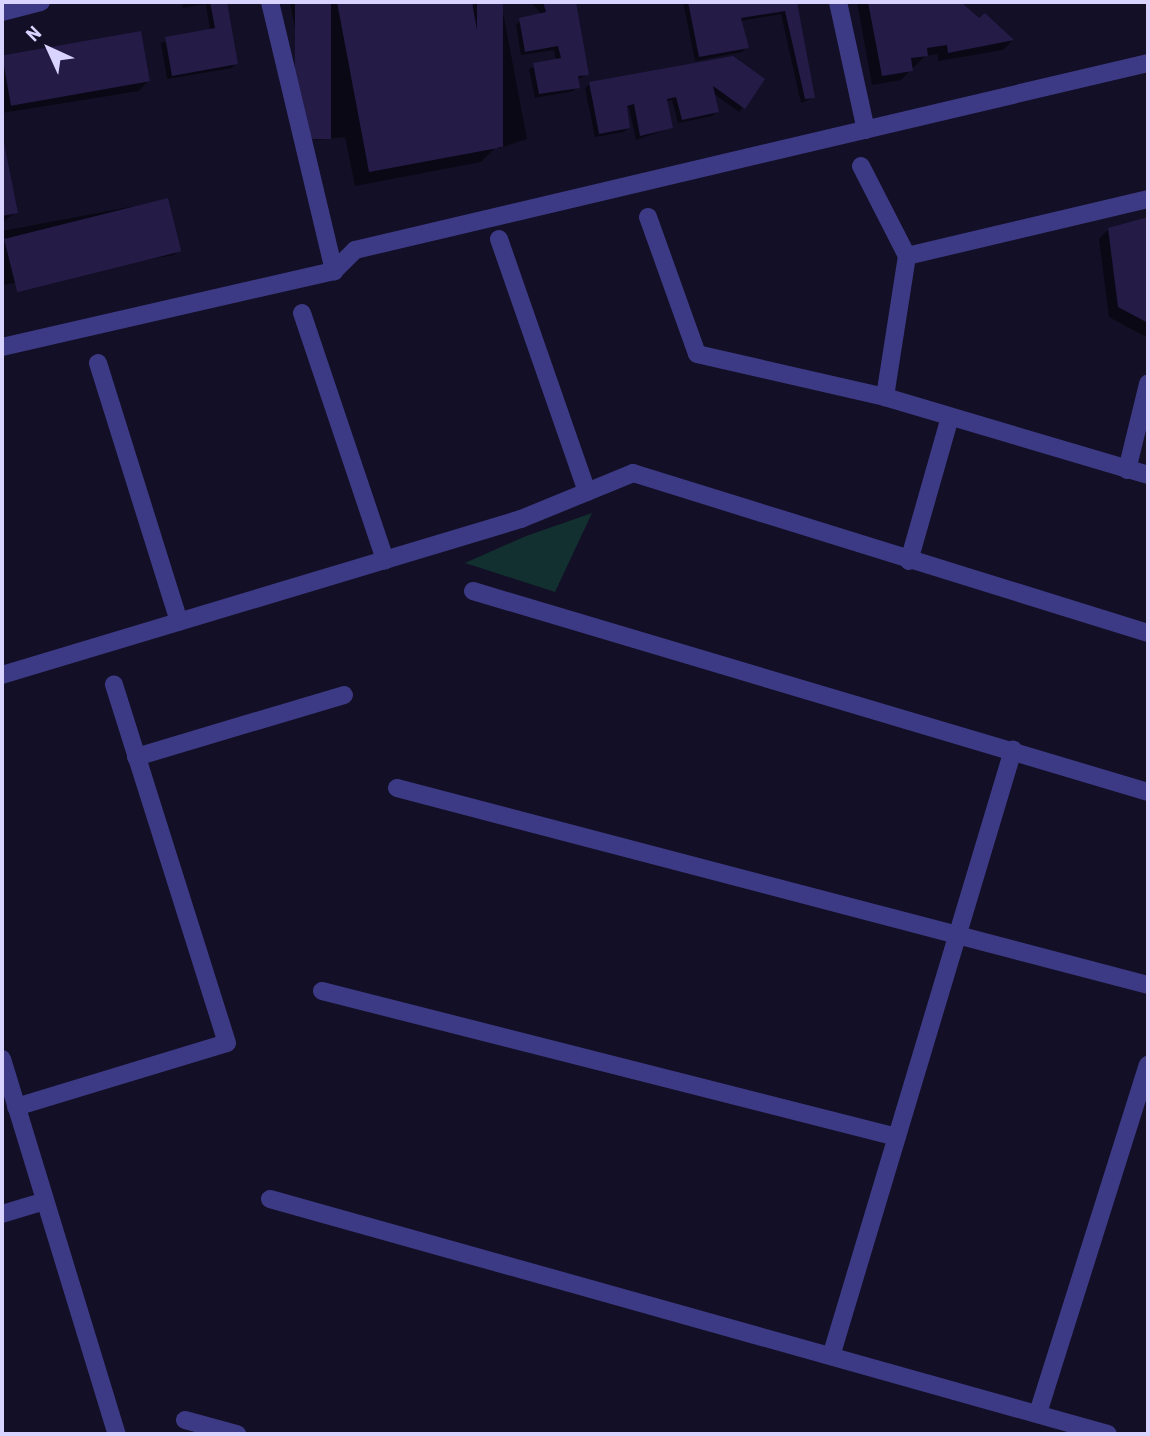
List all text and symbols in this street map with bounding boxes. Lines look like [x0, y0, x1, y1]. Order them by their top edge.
north arrow [14, 14, 84, 84]
text: N [22, 22, 46, 46]

